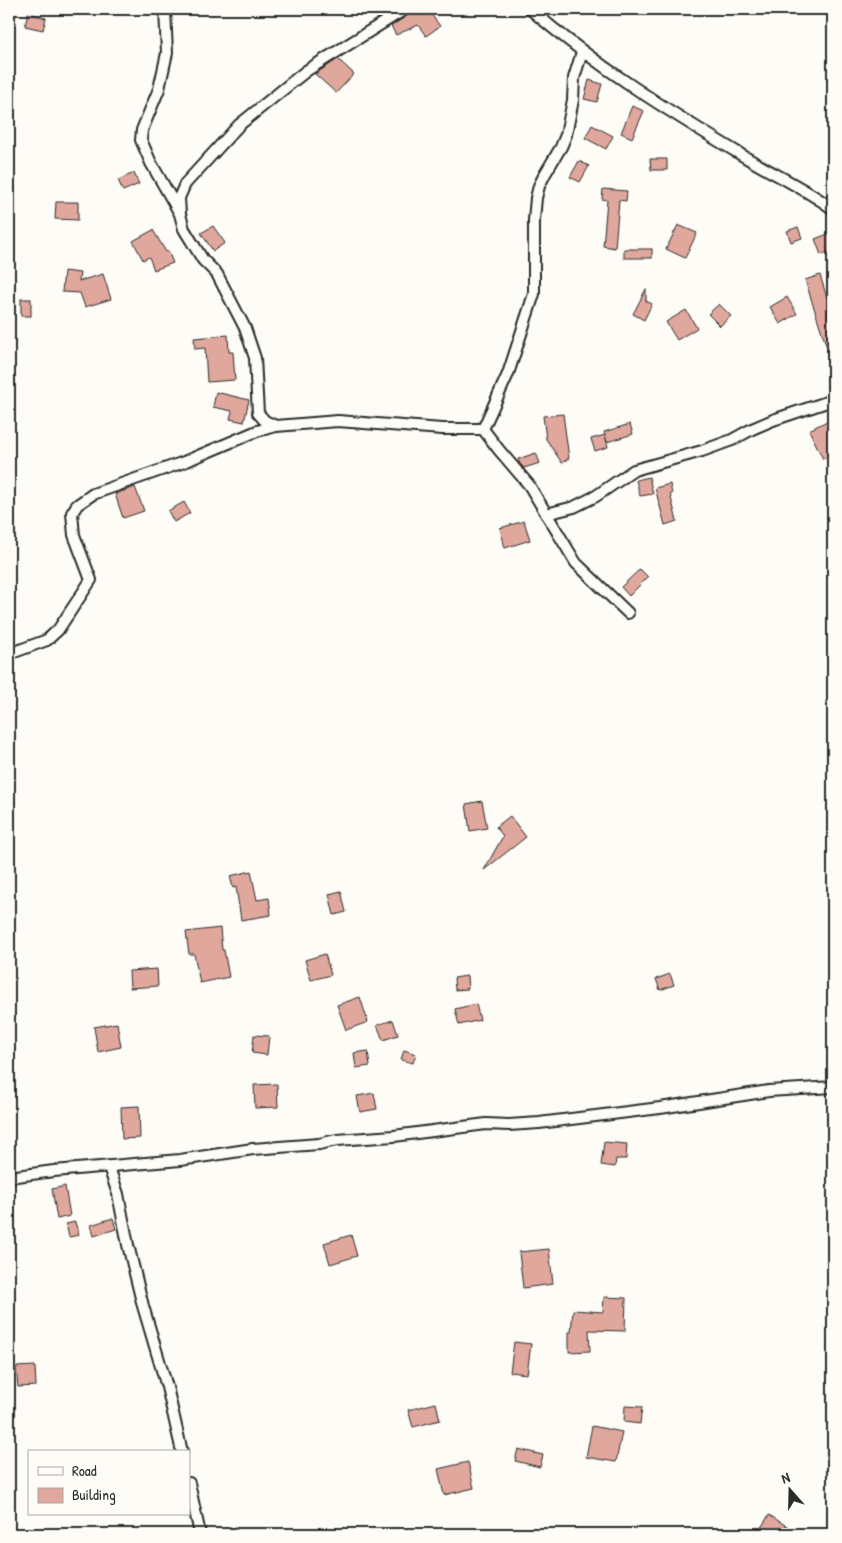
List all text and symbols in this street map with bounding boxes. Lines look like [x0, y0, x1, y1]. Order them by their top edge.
legend [28, 1450, 190, 1516]
text: Road [72, 1460, 97, 1481]
north arrow [764, 1466, 814, 1516]
text: N [779, 1467, 793, 1488]
text: Building [72, 1484, 116, 1505]

